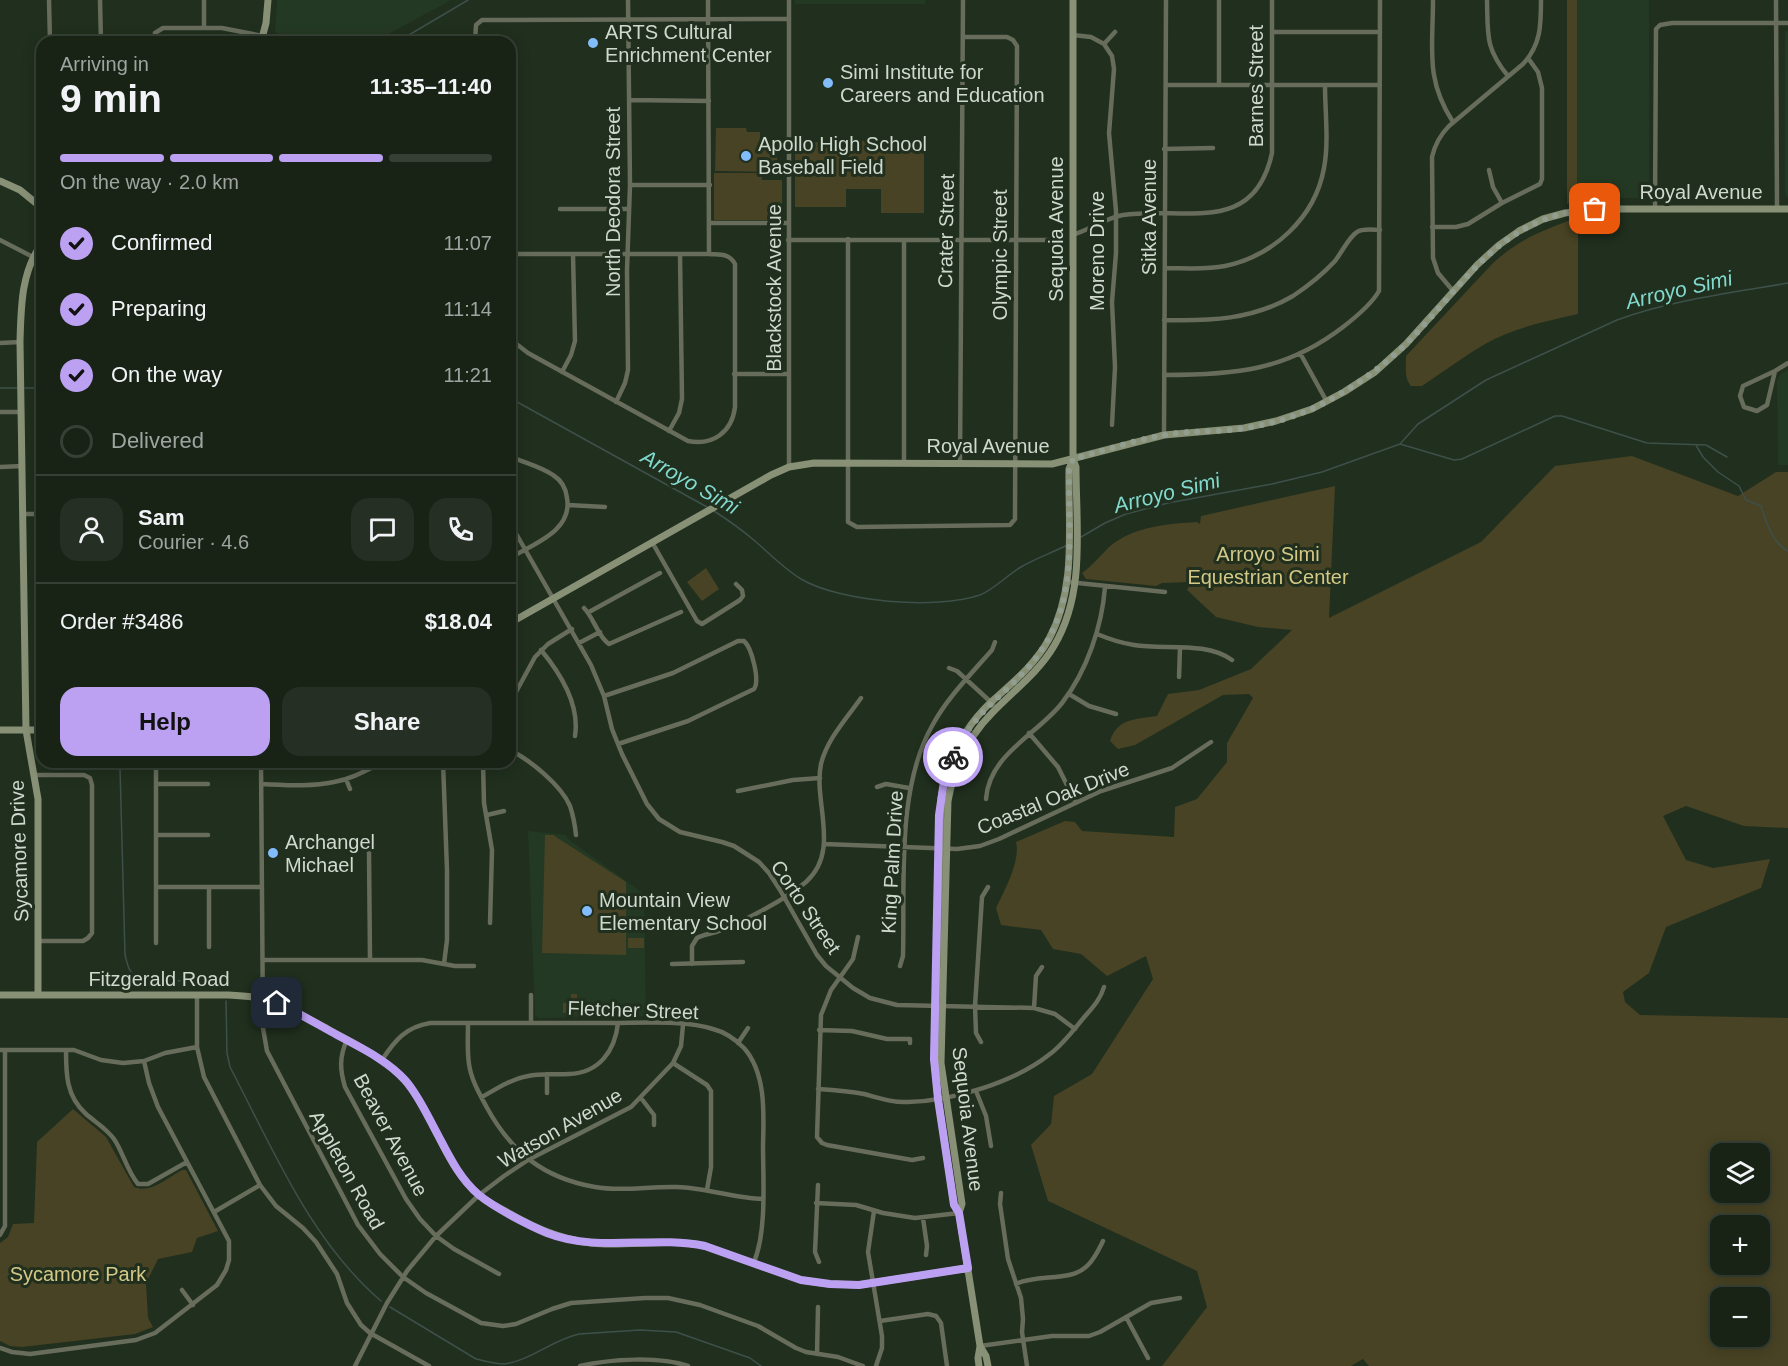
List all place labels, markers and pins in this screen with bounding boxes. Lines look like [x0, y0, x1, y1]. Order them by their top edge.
place label: ARTS Cultural Enrichment Center [605, 21, 772, 66]
marker: ARTS Cultural Enrichment Center [586, 36, 600, 50]
place label: Simi Institute for Careers and Education [840, 61, 1045, 106]
marker: Simi Institute for Careers and Education [821, 76, 835, 90]
place label: Apollo High School Baseball Field [758, 133, 927, 178]
marker: Apollo High School Baseball Field [739, 149, 753, 163]
pin [1569, 183, 1620, 234]
place label: Archangel Michael [285, 831, 375, 876]
marker: Archangel Michael [266, 846, 280, 860]
place label: Mountain View Elementary School [599, 889, 767, 934]
marker: Mountain View Elementary School [580, 904, 594, 918]
pin [251, 977, 302, 1028]

